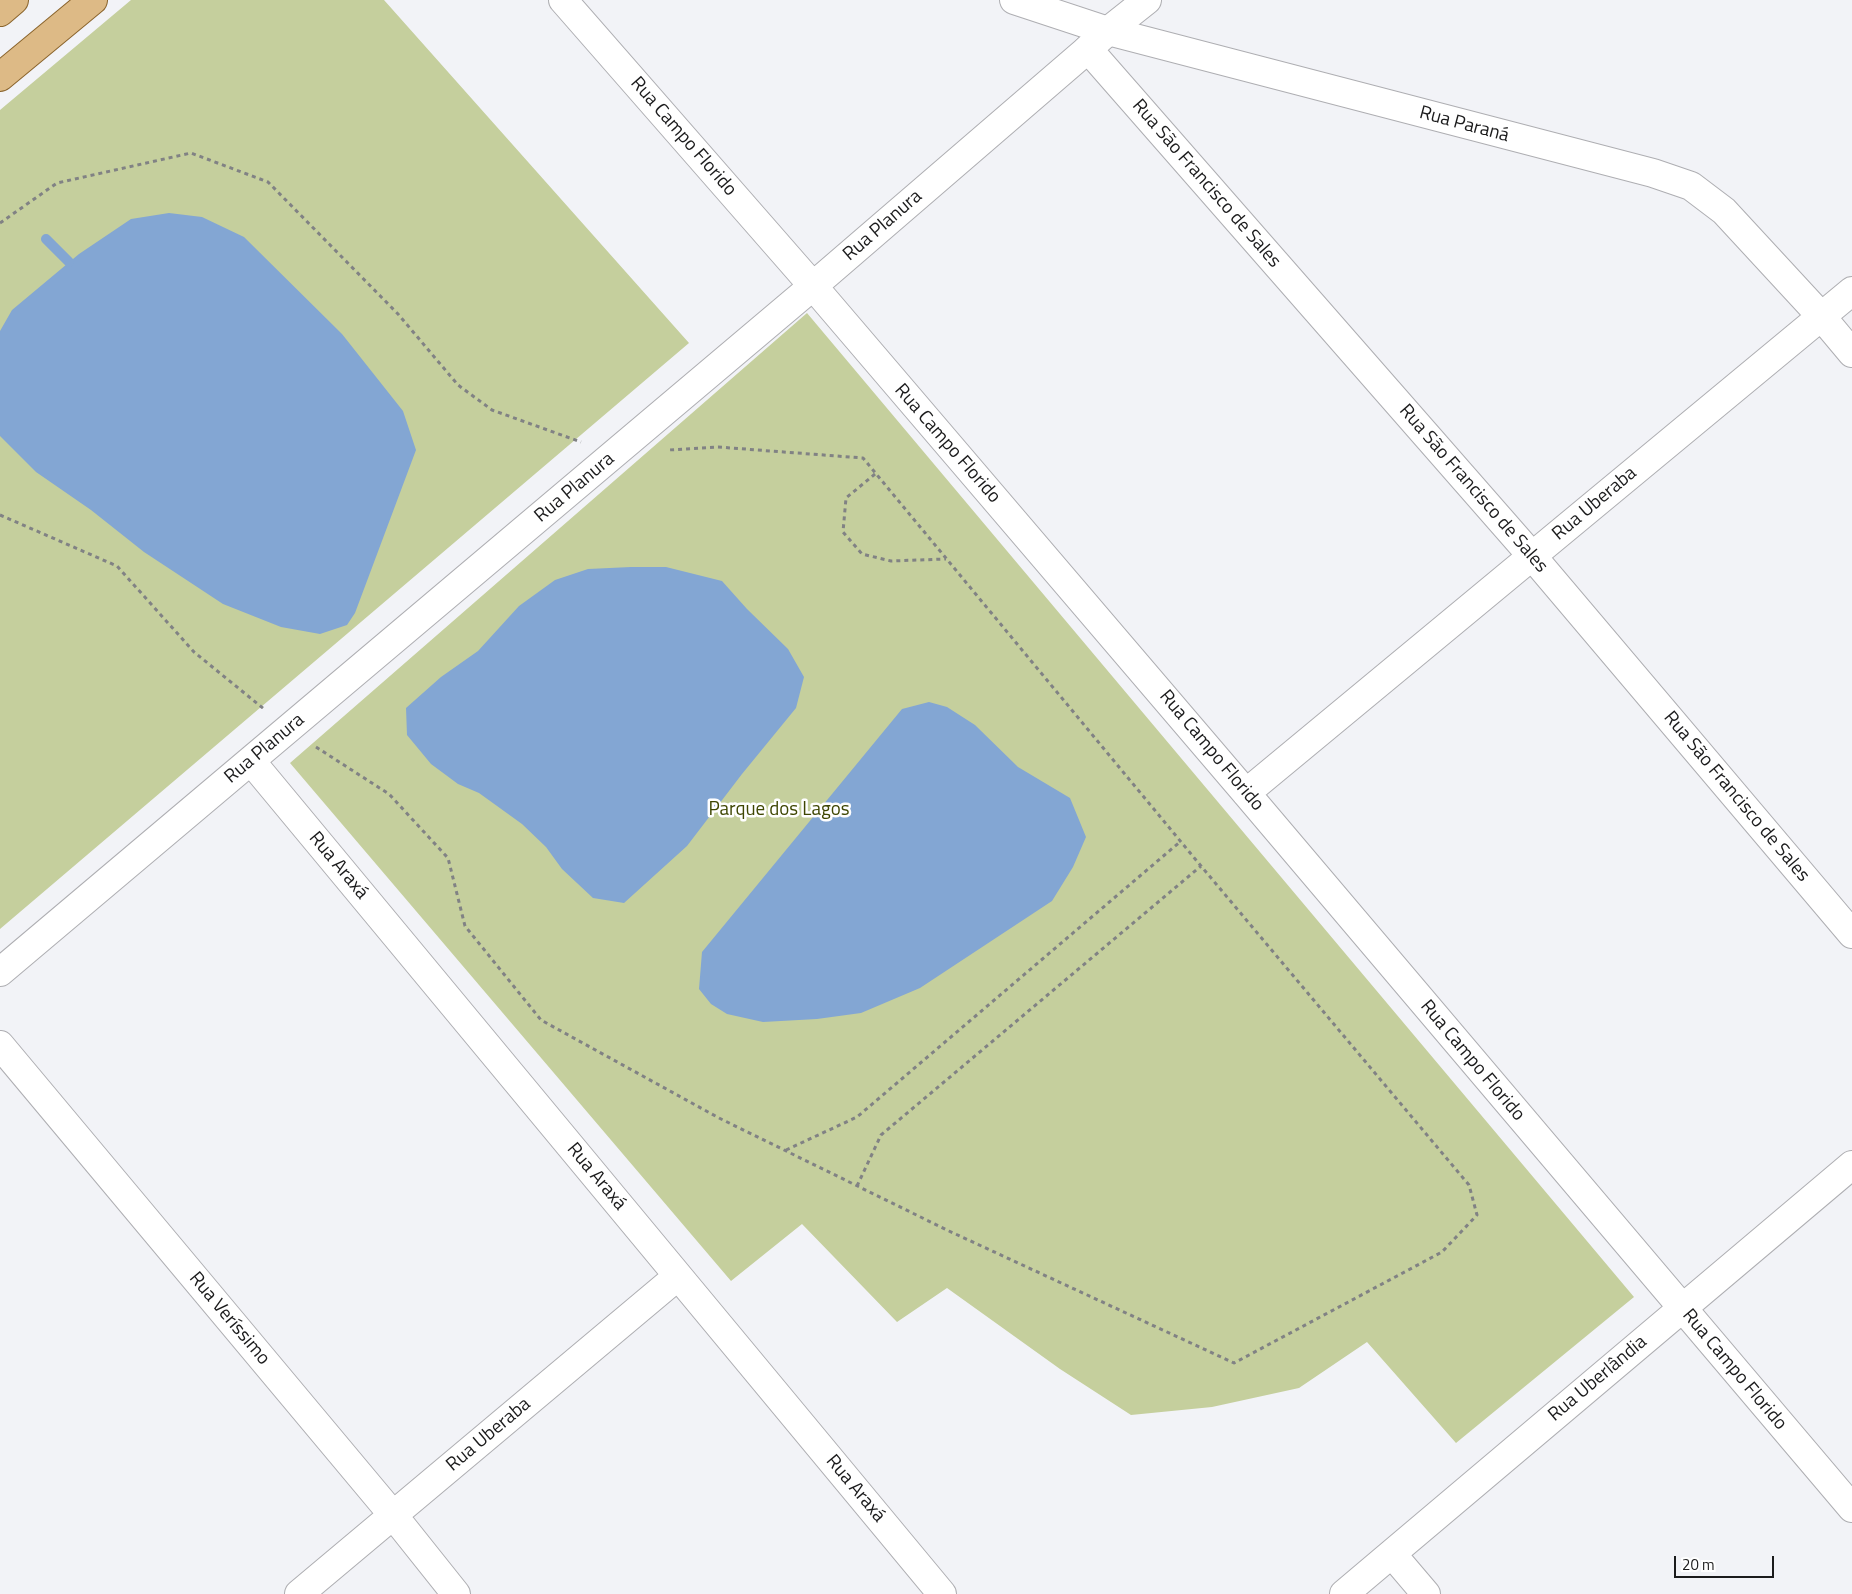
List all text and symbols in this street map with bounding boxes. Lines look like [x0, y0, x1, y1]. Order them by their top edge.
street label: Rua Campo Florido [625, 73, 741, 201]
street label: Rua São Francisco de Sales [1127, 95, 1285, 273]
street label: Rua Paraná [1417, 102, 1511, 148]
street label: Rua Planura [839, 186, 927, 266]
street label: Rua Campo Florido [889, 380, 1005, 508]
street label: Rua São Francisco de Sales [1394, 400, 1552, 578]
street label: Rua Planura [531, 448, 619, 528]
street label: Rua Uberaba [1548, 462, 1642, 546]
street label: Rua Campo Florido [1154, 686, 1268, 816]
street label: Rua São Francisco de Sales [1658, 707, 1814, 887]
street label: Rua Planura [221, 709, 309, 789]
park label: Parque dos Lagos [708, 799, 850, 821]
street label: Rua Araxá [303, 828, 373, 904]
street label: Rua Campo Florido [1415, 996, 1529, 1126]
street label: Rua Araxá [561, 1139, 631, 1215]
street label: Rua Veríssimo [184, 1268, 274, 1370]
street label: Rua Campo Florido [1677, 1305, 1791, 1435]
street label: Rua Uberlândia [1544, 1331, 1652, 1427]
street label: Rua Uberaba [442, 1393, 536, 1477]
street label: Rua Araxá [820, 1451, 890, 1527]
scale bar [1677, 1546, 1777, 1578]
text: 20 m [1682, 1553, 1715, 1576]

